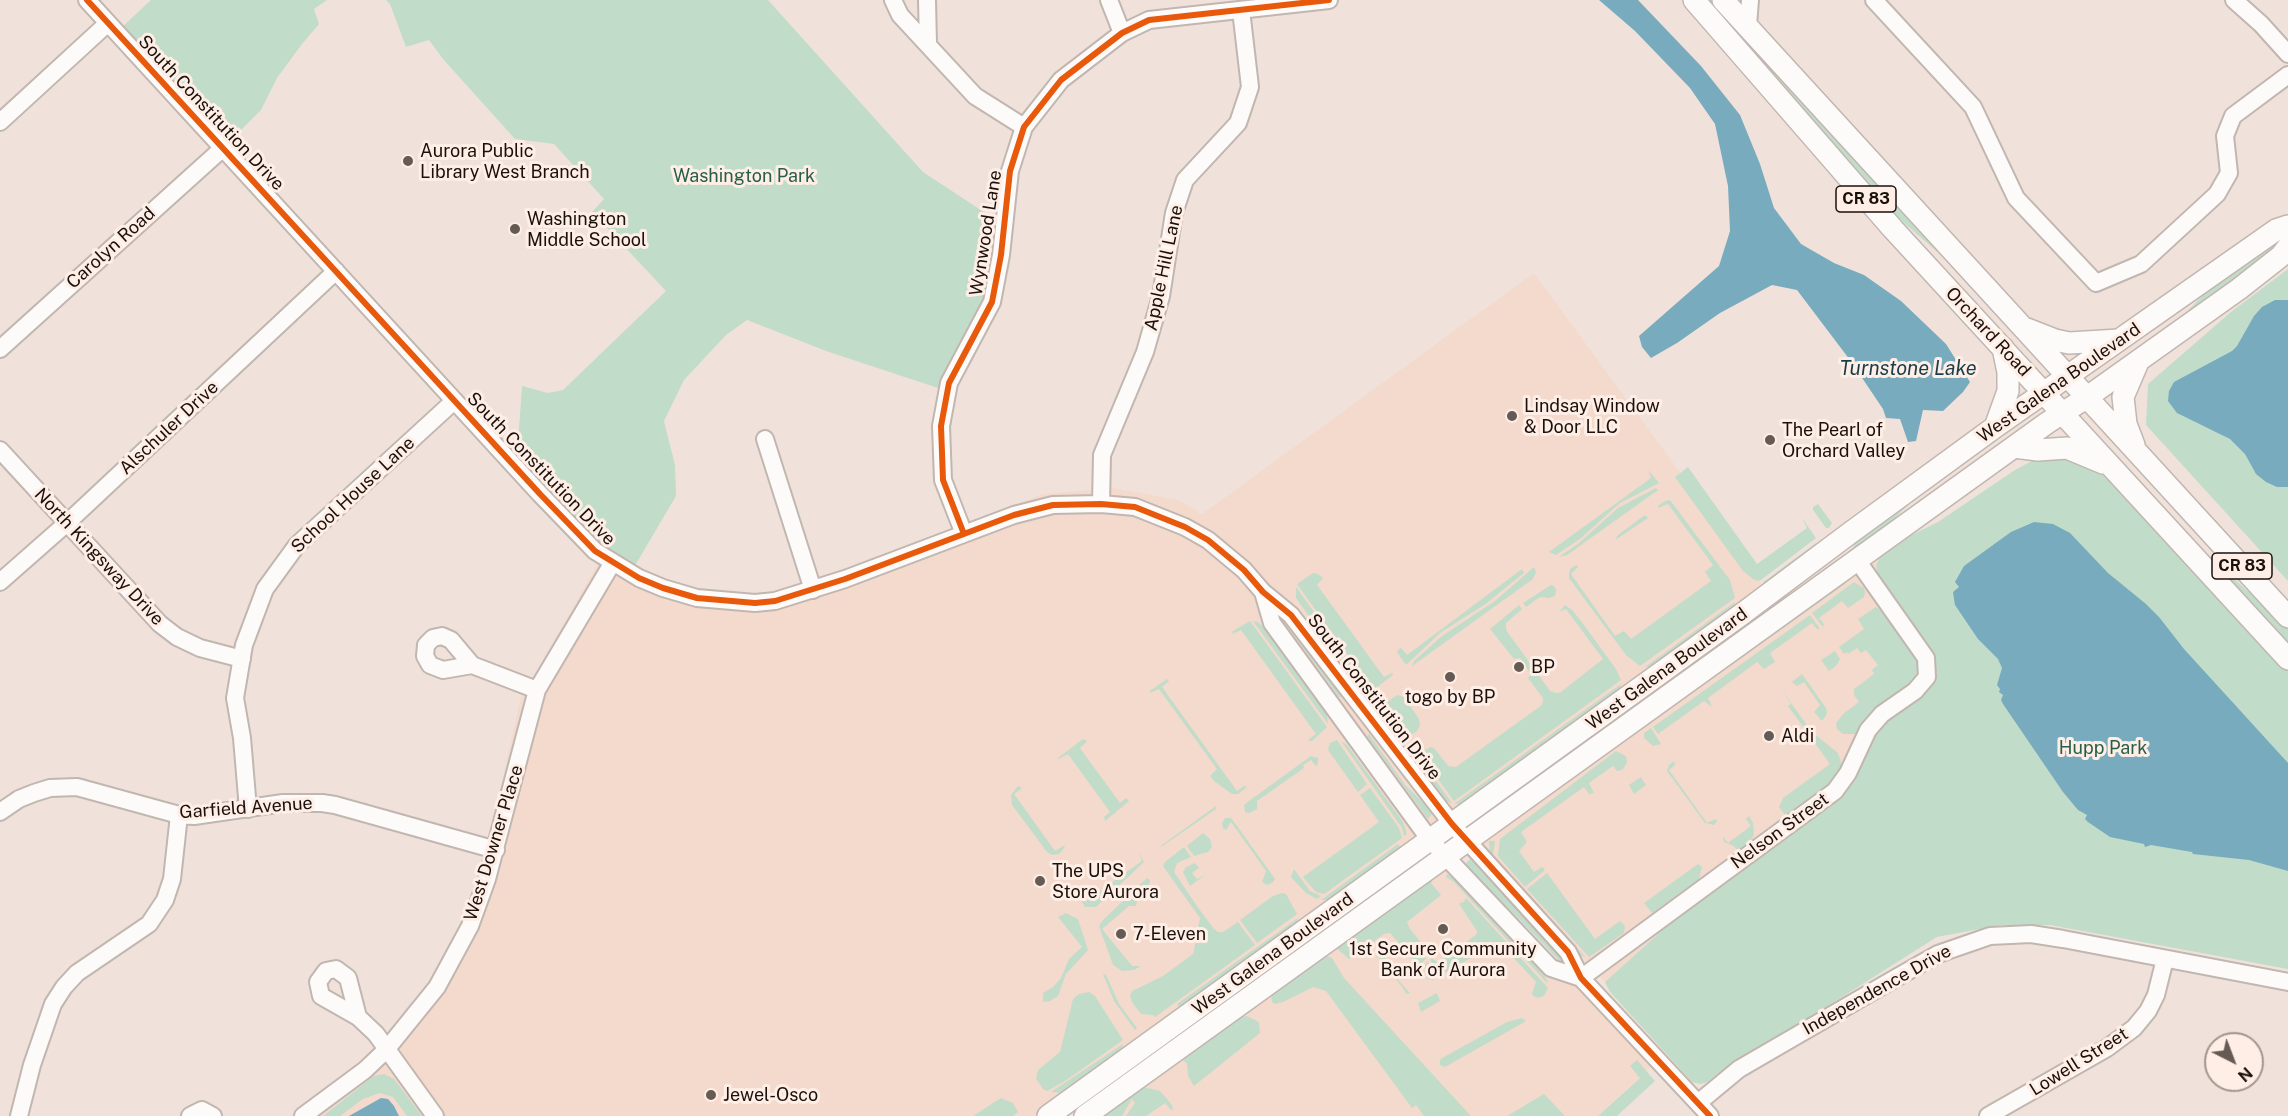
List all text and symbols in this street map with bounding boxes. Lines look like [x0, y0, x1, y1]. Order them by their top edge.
street label: South Constitution Drive [133, 31, 289, 195]
place label: Aurora Public Library West Branch [420, 140, 590, 182]
marker: Aurora Public Library West Branch [401, 154, 415, 168]
park label: Washington Park [673, 165, 815, 187]
street label: Wynwood Lane [965, 169, 1007, 297]
road number: CR 83 [1836, 186, 1896, 212]
street label: Carolyn Road [62, 203, 160, 293]
street label: Apple Hill Lane [1140, 203, 1188, 333]
place label: Washington Middle School [527, 208, 646, 250]
marker: Washington Middle School [508, 222, 522, 236]
street label: Orchard Road [1941, 283, 2035, 381]
street label: West Galena Boulevard [1973, 318, 2145, 448]
water label: Turnstone Lake [1839, 357, 1977, 381]
street label: Alschuler Drive [115, 377, 223, 479]
street label: South Constitution Drive [462, 388, 620, 550]
place label: Lindsay Window & Door LLC [1524, 395, 1660, 438]
marker: Lindsay Window & Door LLC [1505, 409, 1519, 423]
place label: The Pearl of Orchard Valley [1782, 419, 1905, 462]
street label: School House Lane [287, 432, 419, 558]
marker: The Pearl of Orchard Valley [1763, 433, 1777, 447]
street label: North Kingsway Drive [30, 484, 168, 630]
road number: CR 83 [2212, 553, 2272, 579]
street label: West Galena Boulevard [1582, 603, 1752, 735]
street label: South Constitution Drive [1303, 610, 1445, 784]
place label: BP [1531, 656, 1555, 678]
marker: BP [1512, 660, 1526, 674]
marker: togo by BP [1443, 670, 1457, 684]
place label: togo by BP [1405, 686, 1495, 708]
place label: Aldi [1781, 725, 1814, 747]
marker: Aldi [1762, 729, 1776, 743]
park label: Hupp Park [2059, 737, 2147, 759]
street label: West Downer Place [460, 762, 528, 924]
street label: Nelson Street [1727, 788, 1833, 874]
street label: Garfield Avenue [179, 793, 313, 823]
place label: The UPS Store Aurora [1052, 860, 1159, 902]
marker: The UPS Store Aurora [1033, 874, 1047, 888]
street label: West Galena Boulevard [1188, 888, 1358, 1020]
marker: 1st Secure Community Bank of Aurora [1436, 922, 1450, 936]
place label: 7-Eleven [1133, 923, 1206, 945]
marker: 7-Eleven [1114, 927, 1128, 941]
place label: 1st Secure Community Bank of Aurora [1349, 938, 1537, 980]
street label: Independence Drive [1799, 940, 1955, 1040]
street label: Lowell Street [2026, 1023, 2132, 1101]
north arrow [2204, 1032, 2264, 1092]
text: N [2234, 1063, 2256, 1086]
place label: Jewel-Osco [723, 1084, 818, 1106]
marker: Jewel-Osco [704, 1088, 718, 1102]

